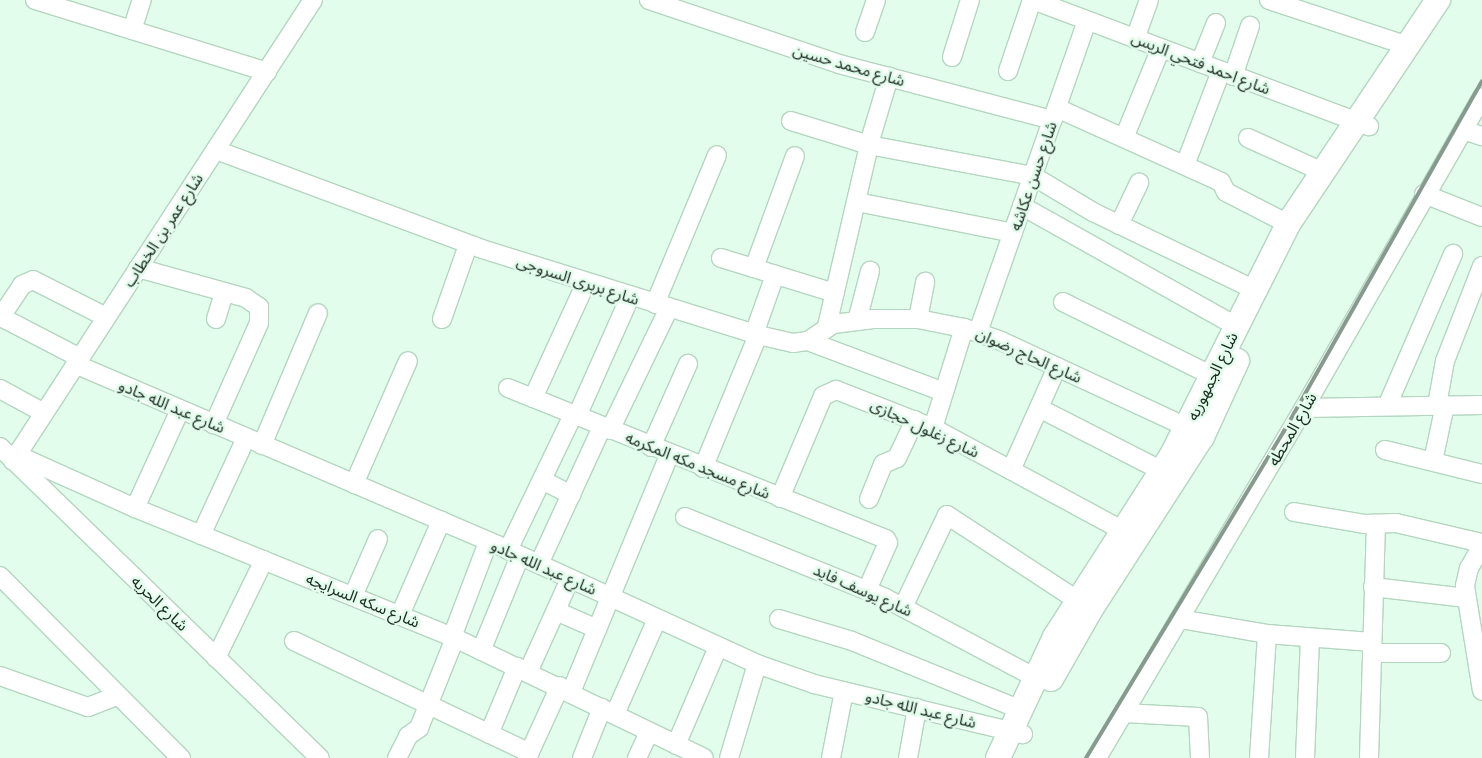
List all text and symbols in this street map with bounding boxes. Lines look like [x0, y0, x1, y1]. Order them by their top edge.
street label: شارع احمد فتحي الريس [1129, 28, 1273, 98]
street label: شارع محمد حسين [791, 40, 907, 90]
street label: شارع حسن عكاشه [1005, 119, 1061, 233]
street label: شارع عمر بن الخطاب [119, 169, 207, 291]
street label: شارع بربرى السروجى [514, 251, 642, 309]
street label: شارع الحاج رضوان [973, 323, 1085, 387]
street label: شارع الجمهوريه [1182, 329, 1242, 423]
street label: شارع عبد الله جادو [116, 375, 228, 437]
street label: شارع المحطه [1263, 389, 1321, 469]
street label: شارع زغلول حجازى [868, 394, 982, 462]
street label: شارع مسجد مكه المكرمه [623, 427, 773, 503]
street label: شارع عبد الله جادو [488, 535, 600, 599]
street label: شارع يوسف فايد [811, 560, 915, 620]
street label: شارع سكه السرايجه [303, 568, 423, 632]
street label: شارع الحريه [128, 571, 192, 635]
street label: شارع عبد الله جادو [864, 686, 978, 732]

